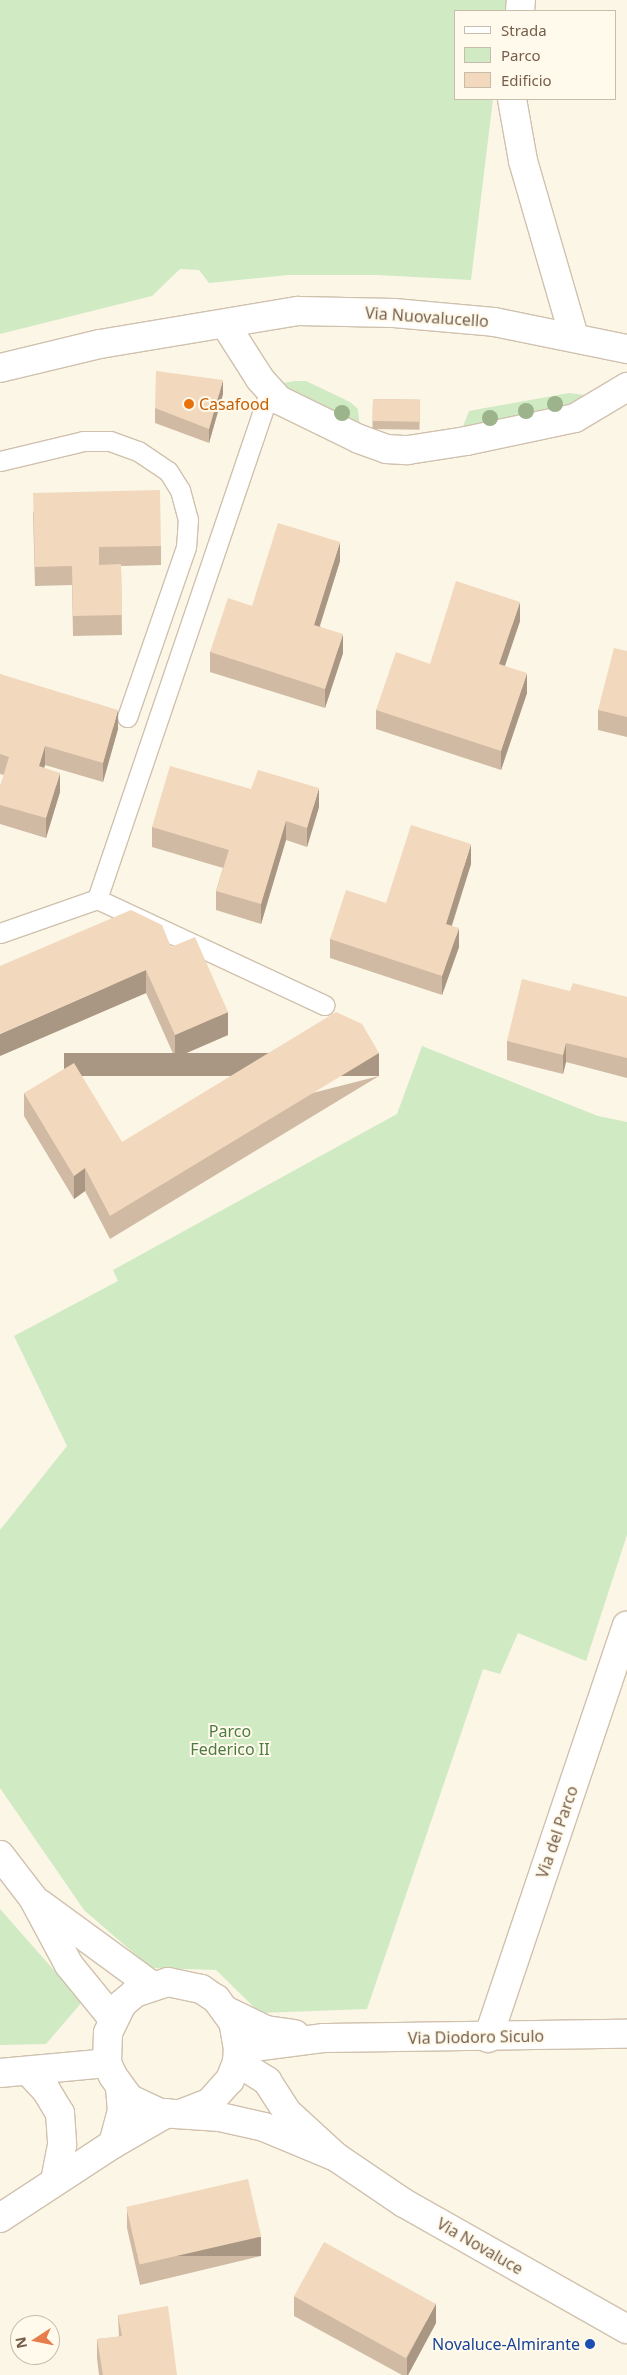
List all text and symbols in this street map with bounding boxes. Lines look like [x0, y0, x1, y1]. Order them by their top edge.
legend [454, 10, 617, 100]
text: Strada [501, 20, 547, 40]
text: Parco [501, 45, 541, 65]
text: Edificio [501, 70, 552, 90]
street label: Via Nuovalucello [364, 303, 490, 331]
place label: Casafood [199, 394, 269, 414]
marker: Casafood [183, 398, 195, 410]
park label: Parco Federico II [190, 1721, 270, 1759]
street label: Via del Parco [532, 1783, 582, 1881]
street label: Via Diodoro Siculo [408, 2026, 544, 2048]
street label: Via Novaluce [434, 2214, 526, 2278]
north arrow [10, 2315, 60, 2365]
place label: Novaluce-Almirante [432, 2334, 580, 2354]
text: N [10, 2335, 31, 2350]
marker: Novaluce-Almirante [584, 2338, 596, 2350]

